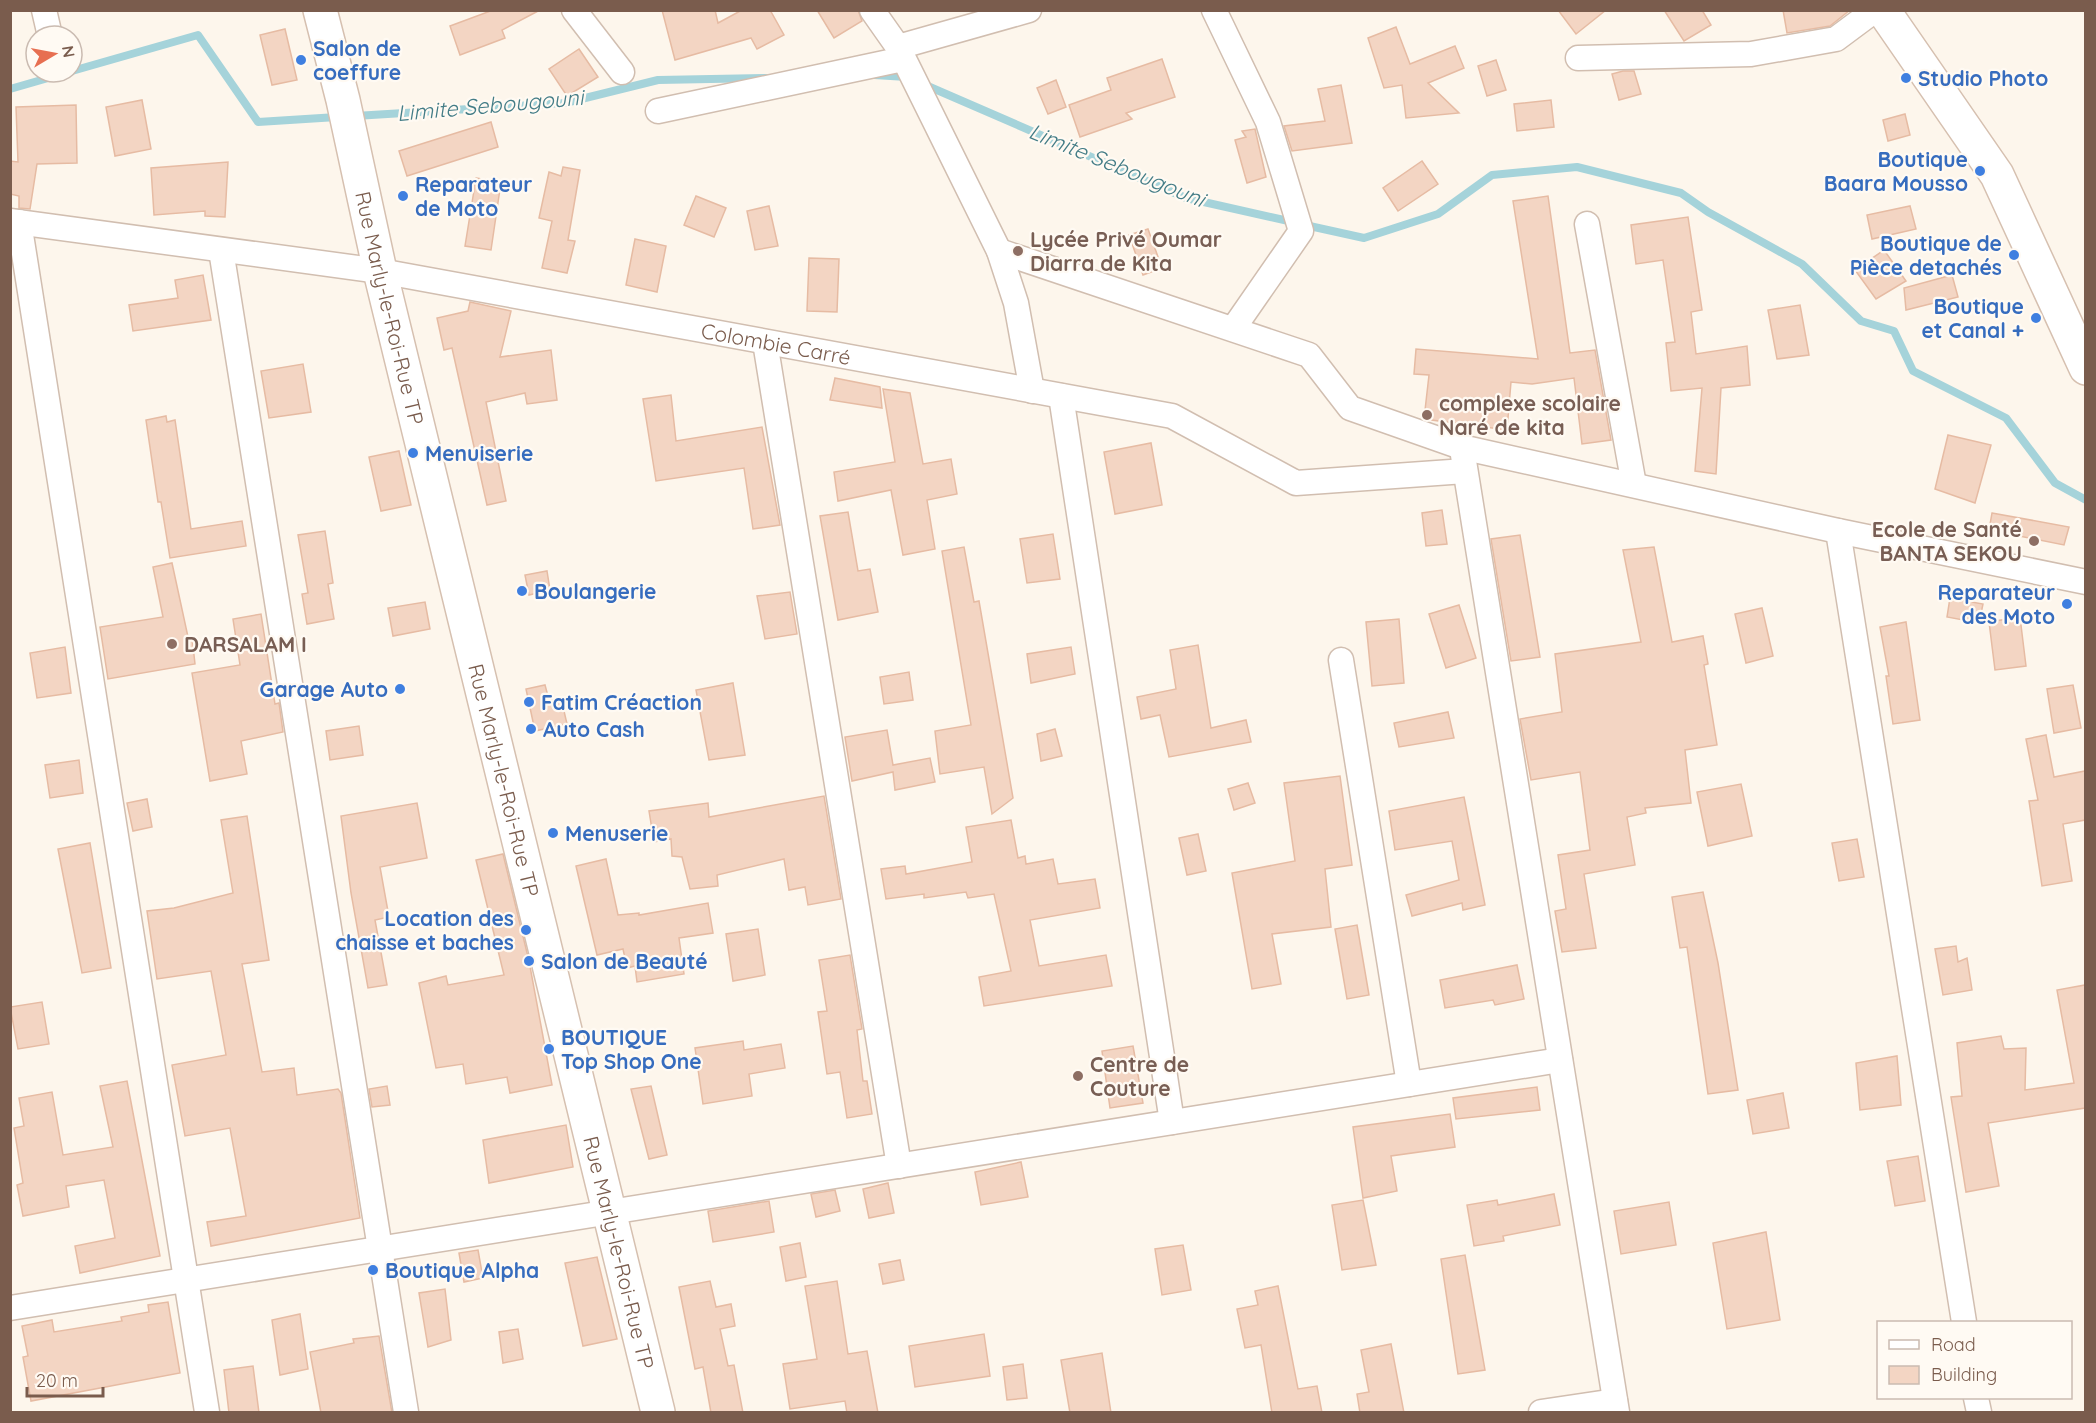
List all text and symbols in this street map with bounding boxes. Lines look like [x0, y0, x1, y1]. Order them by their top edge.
north arrow [24, 24, 84, 84]
place label: Salon de coeffure [313, 35, 401, 85]
text: N [58, 44, 80, 59]
marker: Salon de coeffure [294, 53, 308, 67]
place label: Studio Photo [1918, 65, 2048, 91]
marker: Studio Photo [1899, 71, 1913, 85]
water label: Limite Sebougouni [396, 83, 587, 127]
water label: Limite Sebougouni [1025, 117, 1211, 214]
place label: Boutique Baara Mousso [1824, 146, 1968, 196]
marker: Boutique Baara Mousso [1973, 164, 1987, 178]
place label: Reparateur de Moto [415, 171, 532, 221]
street label: Rue Marly-le-Roi-Rue TP [350, 189, 430, 427]
marker: Reparateur de Moto [396, 189, 410, 203]
place label: Lycée Privé Oumar Diarra de Kita [1030, 226, 1222, 276]
place label: Boutique de Pièce detachés [1850, 230, 2002, 280]
marker: Lycée Privé Oumar Diarra de Kita [1011, 244, 1025, 258]
marker: Boutique de Pièce detachés [2007, 248, 2021, 262]
place label: Boutique et Canal + [1921, 293, 2024, 343]
marker: Boutique et Canal + [2029, 311, 2043, 325]
street label: Colombie Carré [699, 317, 853, 370]
place label: complexe scolaire Naré de kita [1439, 390, 1621, 440]
marker: complexe scolaire Naré de kita [1420, 408, 1434, 422]
place label: Menuiserie [425, 440, 533, 466]
marker: Menuiserie [406, 446, 420, 460]
place label: Ecole de Santé BANTA SEKOU [1872, 516, 2022, 566]
marker: Ecole de Santé BANTA SEKOU [2027, 534, 2041, 548]
place label: Boulangerie [534, 578, 656, 604]
place label: Reparateur des Moto [1938, 579, 2055, 629]
marker: Boulangerie [515, 584, 529, 598]
marker: Reparateur des Moto [2060, 597, 2074, 611]
place label: DARSALAM I [184, 631, 307, 657]
marker: DARSALAM I [165, 637, 179, 651]
street label: Rue Marly-le-Roi-Rue TP [463, 661, 545, 899]
place label: Garage Auto [259, 676, 388, 702]
marker: Garage Auto [393, 682, 407, 696]
place label: Fatim Créaction [541, 689, 702, 715]
marker: Fatim Créaction [522, 695, 536, 709]
place label: Auto Cash [543, 716, 645, 742]
marker: Auto Cash [524, 722, 538, 736]
place label: Menuserie [565, 820, 668, 846]
marker: Menuserie [546, 826, 560, 840]
place label: Location des chaisse et baches [335, 905, 514, 955]
marker: Location des chaisse et baches [519, 923, 533, 937]
place label: Salon de Beauté [541, 948, 708, 974]
marker: Salon de Beauté [522, 954, 536, 968]
place label: BOUTIQUE Top Shop One [561, 1024, 702, 1074]
marker: BOUTIQUE Top Shop One [542, 1042, 556, 1056]
place label: Centre de Couture [1090, 1051, 1189, 1101]
marker: Centre de Couture [1071, 1069, 1085, 1083]
street label: Rue Marly-le-Roi-Rue TP [578, 1133, 660, 1372]
place label: Boutique Alpha [385, 1257, 539, 1283]
marker: Boutique Alpha [366, 1263, 380, 1277]
legend [1877, 1321, 2072, 1399]
text: Road [1931, 1333, 1976, 1356]
scale bar [27, 1360, 104, 1398]
text: Building [1931, 1363, 1997, 1386]
text: 20 m [36, 1369, 78, 1392]

